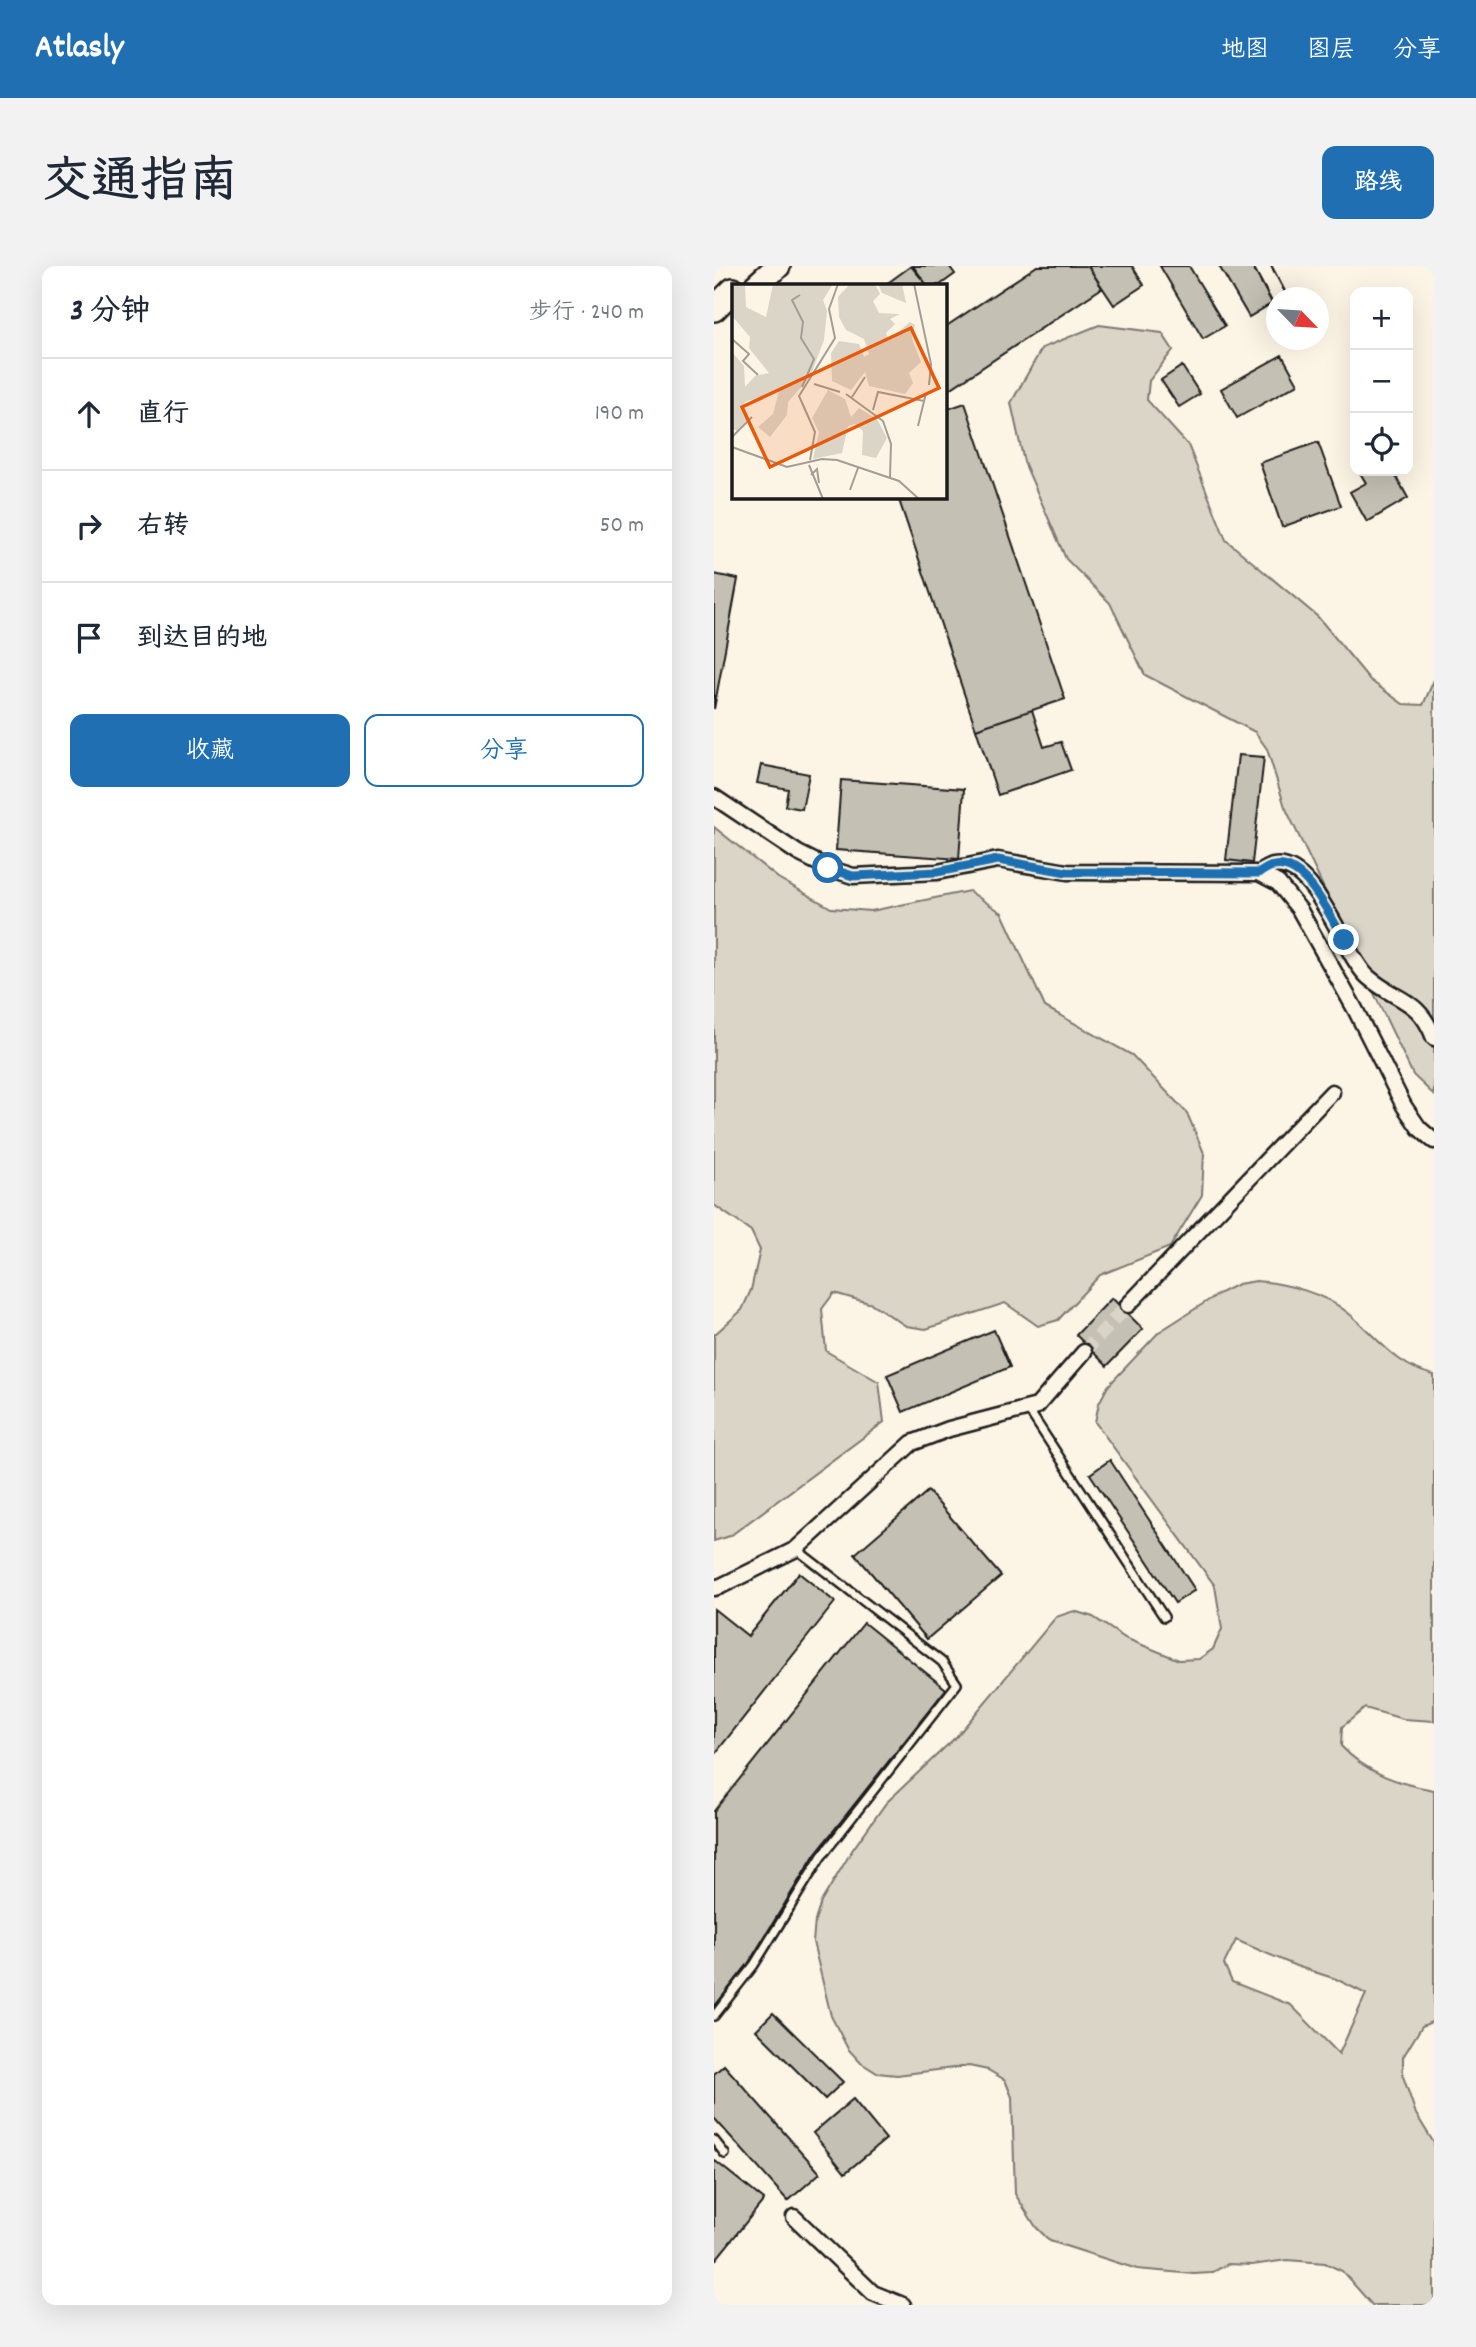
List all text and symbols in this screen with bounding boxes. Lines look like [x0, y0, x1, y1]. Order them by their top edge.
text: Atlasly [35, 26, 124, 73]
text: 地图 [1221, 34, 1269, 68]
text: 图层 [1307, 34, 1355, 68]
text: 分享 [1393, 34, 1441, 68]
button: 路线 [1322, 146, 1434, 219]
text: 交通指南 [42, 150, 238, 220]
inset map [732, 284, 947, 499]
north arrow [1266, 287, 1329, 350]
map controls [1350, 287, 1413, 476]
button: + [1350, 287, 1413, 350]
text: 3 分钟 [70, 292, 150, 335]
text: 步行 · 240 m [529, 297, 644, 330]
button: − [1350, 350, 1413, 413]
icon: ahead [70, 395, 108, 433]
text: 直行 [137, 397, 189, 434]
text: 190 m [595, 398, 644, 431]
button: locate [1350, 413, 1413, 476]
icon: right [70, 507, 108, 545]
text: 右转 [137, 509, 189, 546]
text: 50 m [600, 510, 644, 543]
icon: arrive [70, 619, 108, 657]
text: 到达目的地 [137, 621, 267, 658]
button: 收藏 [70, 714, 350, 787]
button: 分享 [364, 714, 644, 787]
route start [812, 852, 843, 883]
route end [1328, 924, 1359, 955]

